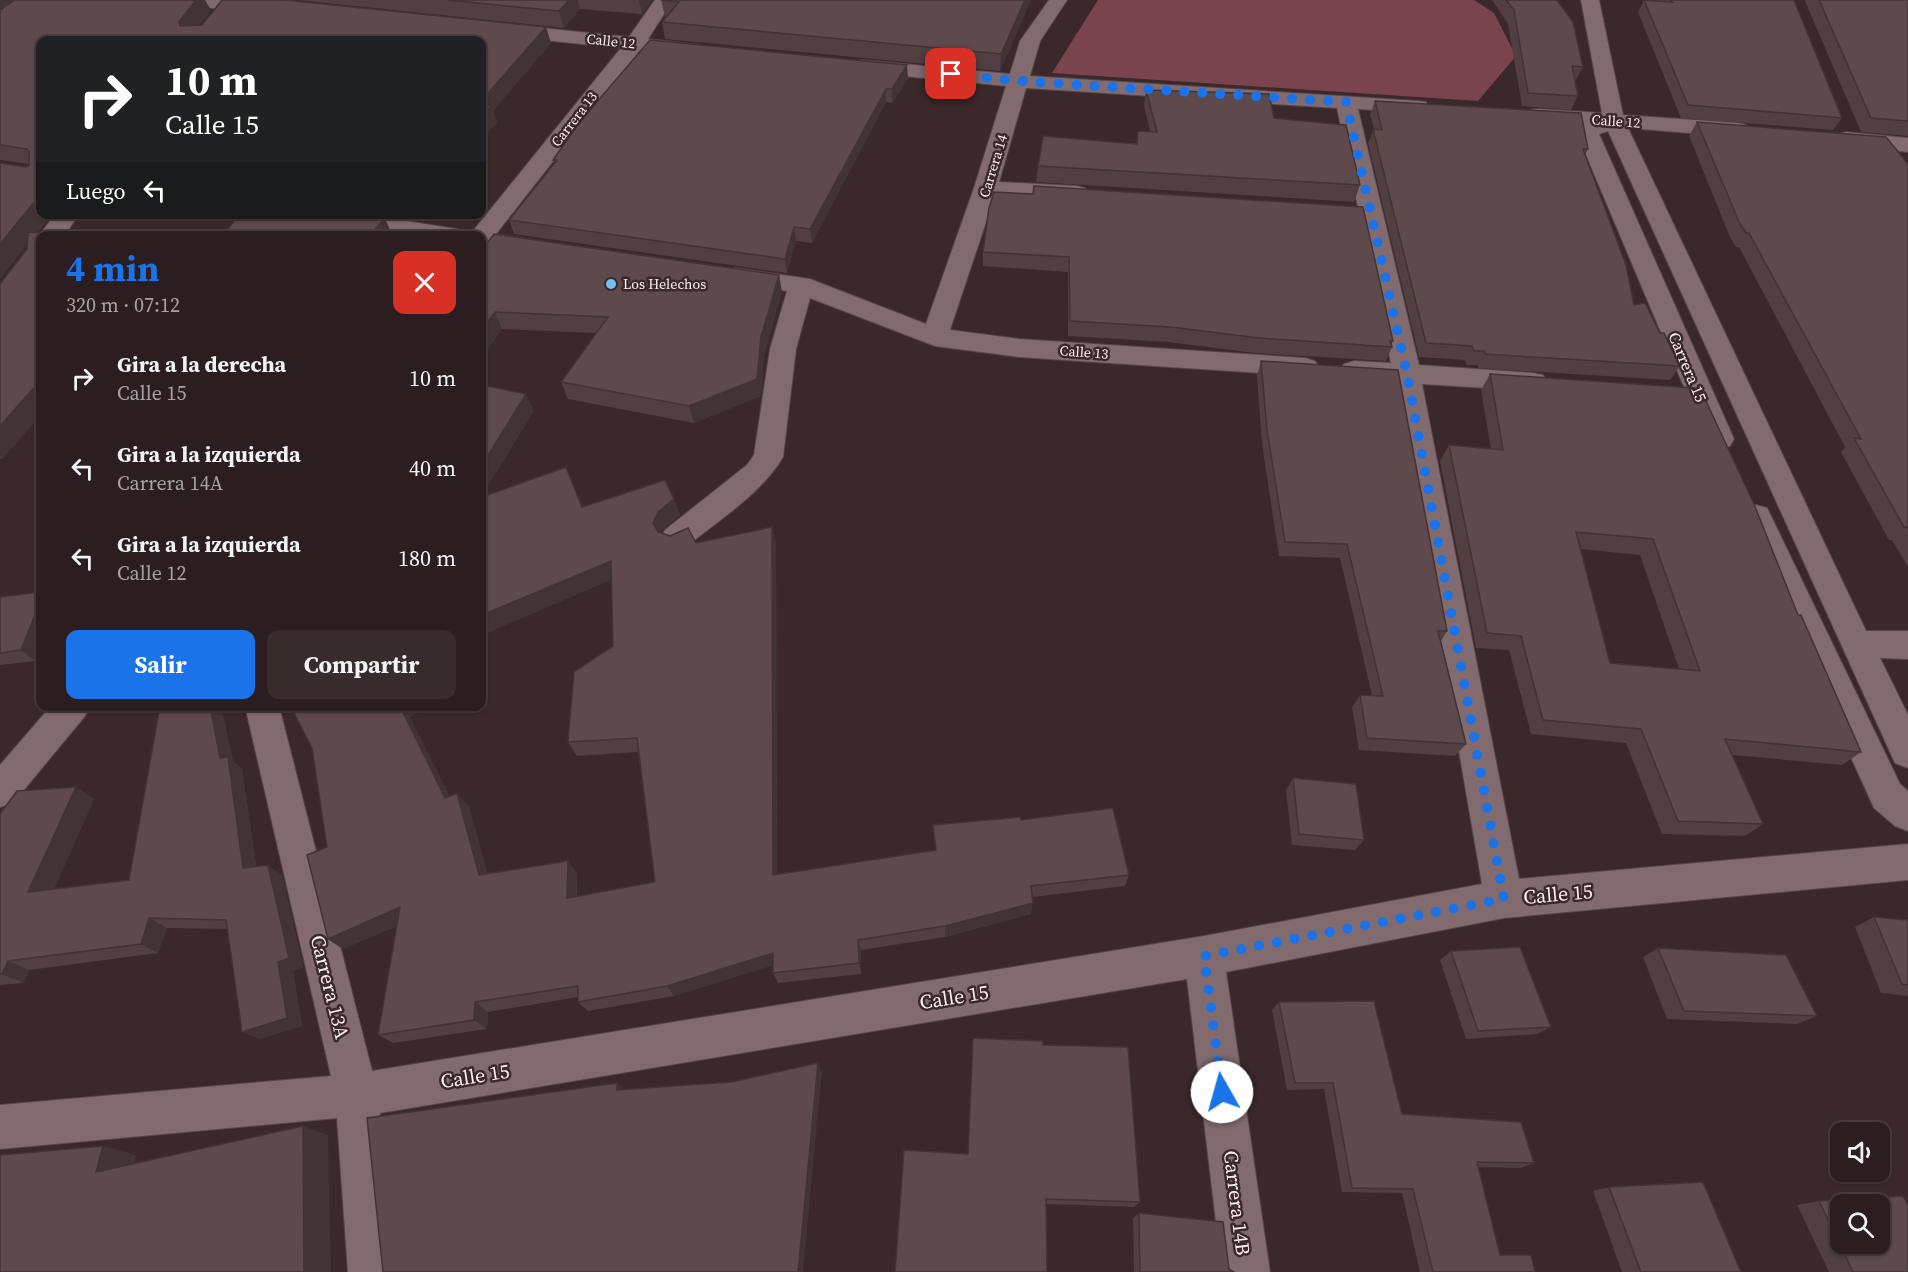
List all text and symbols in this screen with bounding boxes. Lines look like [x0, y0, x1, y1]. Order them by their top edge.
street label: Calle 12 [586, 29, 636, 53]
pin [925, 48, 976, 99]
text: 10 m [165, 51, 258, 109]
icon: arrive [934, 57, 967, 90]
icon: right [66, 60, 144, 138]
street label: Carrera 13 [546, 87, 602, 151]
text: Calle 15 [165, 106, 259, 143]
street label: Calle 12 [1591, 109, 1641, 133]
street label: Carrera 14 [974, 132, 1012, 200]
icon: left [138, 174, 171, 207]
text: Luego [66, 176, 126, 206]
text: 4 min [66, 244, 159, 293]
button: close [393, 251, 456, 314]
place label: Los Helechos [623, 274, 706, 294]
marker: Los Helechos [604, 277, 618, 291]
text: 320 m · 07:12 [66, 291, 180, 319]
street label: Carrera 15 [1663, 329, 1713, 405]
street label: Calle 13 [1059, 340, 1109, 364]
text: Gira a la derecha [117, 349, 286, 379]
icon: right [66, 362, 99, 395]
text: 10 m [409, 363, 456, 393]
text: Calle 15 [117, 379, 187, 407]
text: Gira a la izquierda [117, 439, 301, 469]
icon: left [66, 452, 99, 485]
text: 40 m [409, 453, 456, 483]
text: Carrera 14A [117, 469, 223, 497]
text: Gira a la izquierda [117, 529, 301, 559]
icon: left [66, 542, 99, 575]
text: 180 m [398, 543, 456, 573]
text: Calle 12 [117, 559, 187, 587]
button: Salir [66, 630, 255, 699]
button: Compartir [267, 630, 456, 699]
street label: Calle 15 [1522, 877, 1594, 911]
street label: Carrera 13A [304, 932, 357, 1042]
street label: Calle 15 [917, 978, 991, 1016]
street label: Calle 15 [438, 1057, 512, 1095]
position arrow [1190, 1060, 1254, 1124]
map controls [1830, 1122, 1890, 1254]
button: sound [1830, 1122, 1890, 1182]
street label: Carrera 14B [1217, 1149, 1257, 1257]
button: search [1830, 1194, 1890, 1254]

